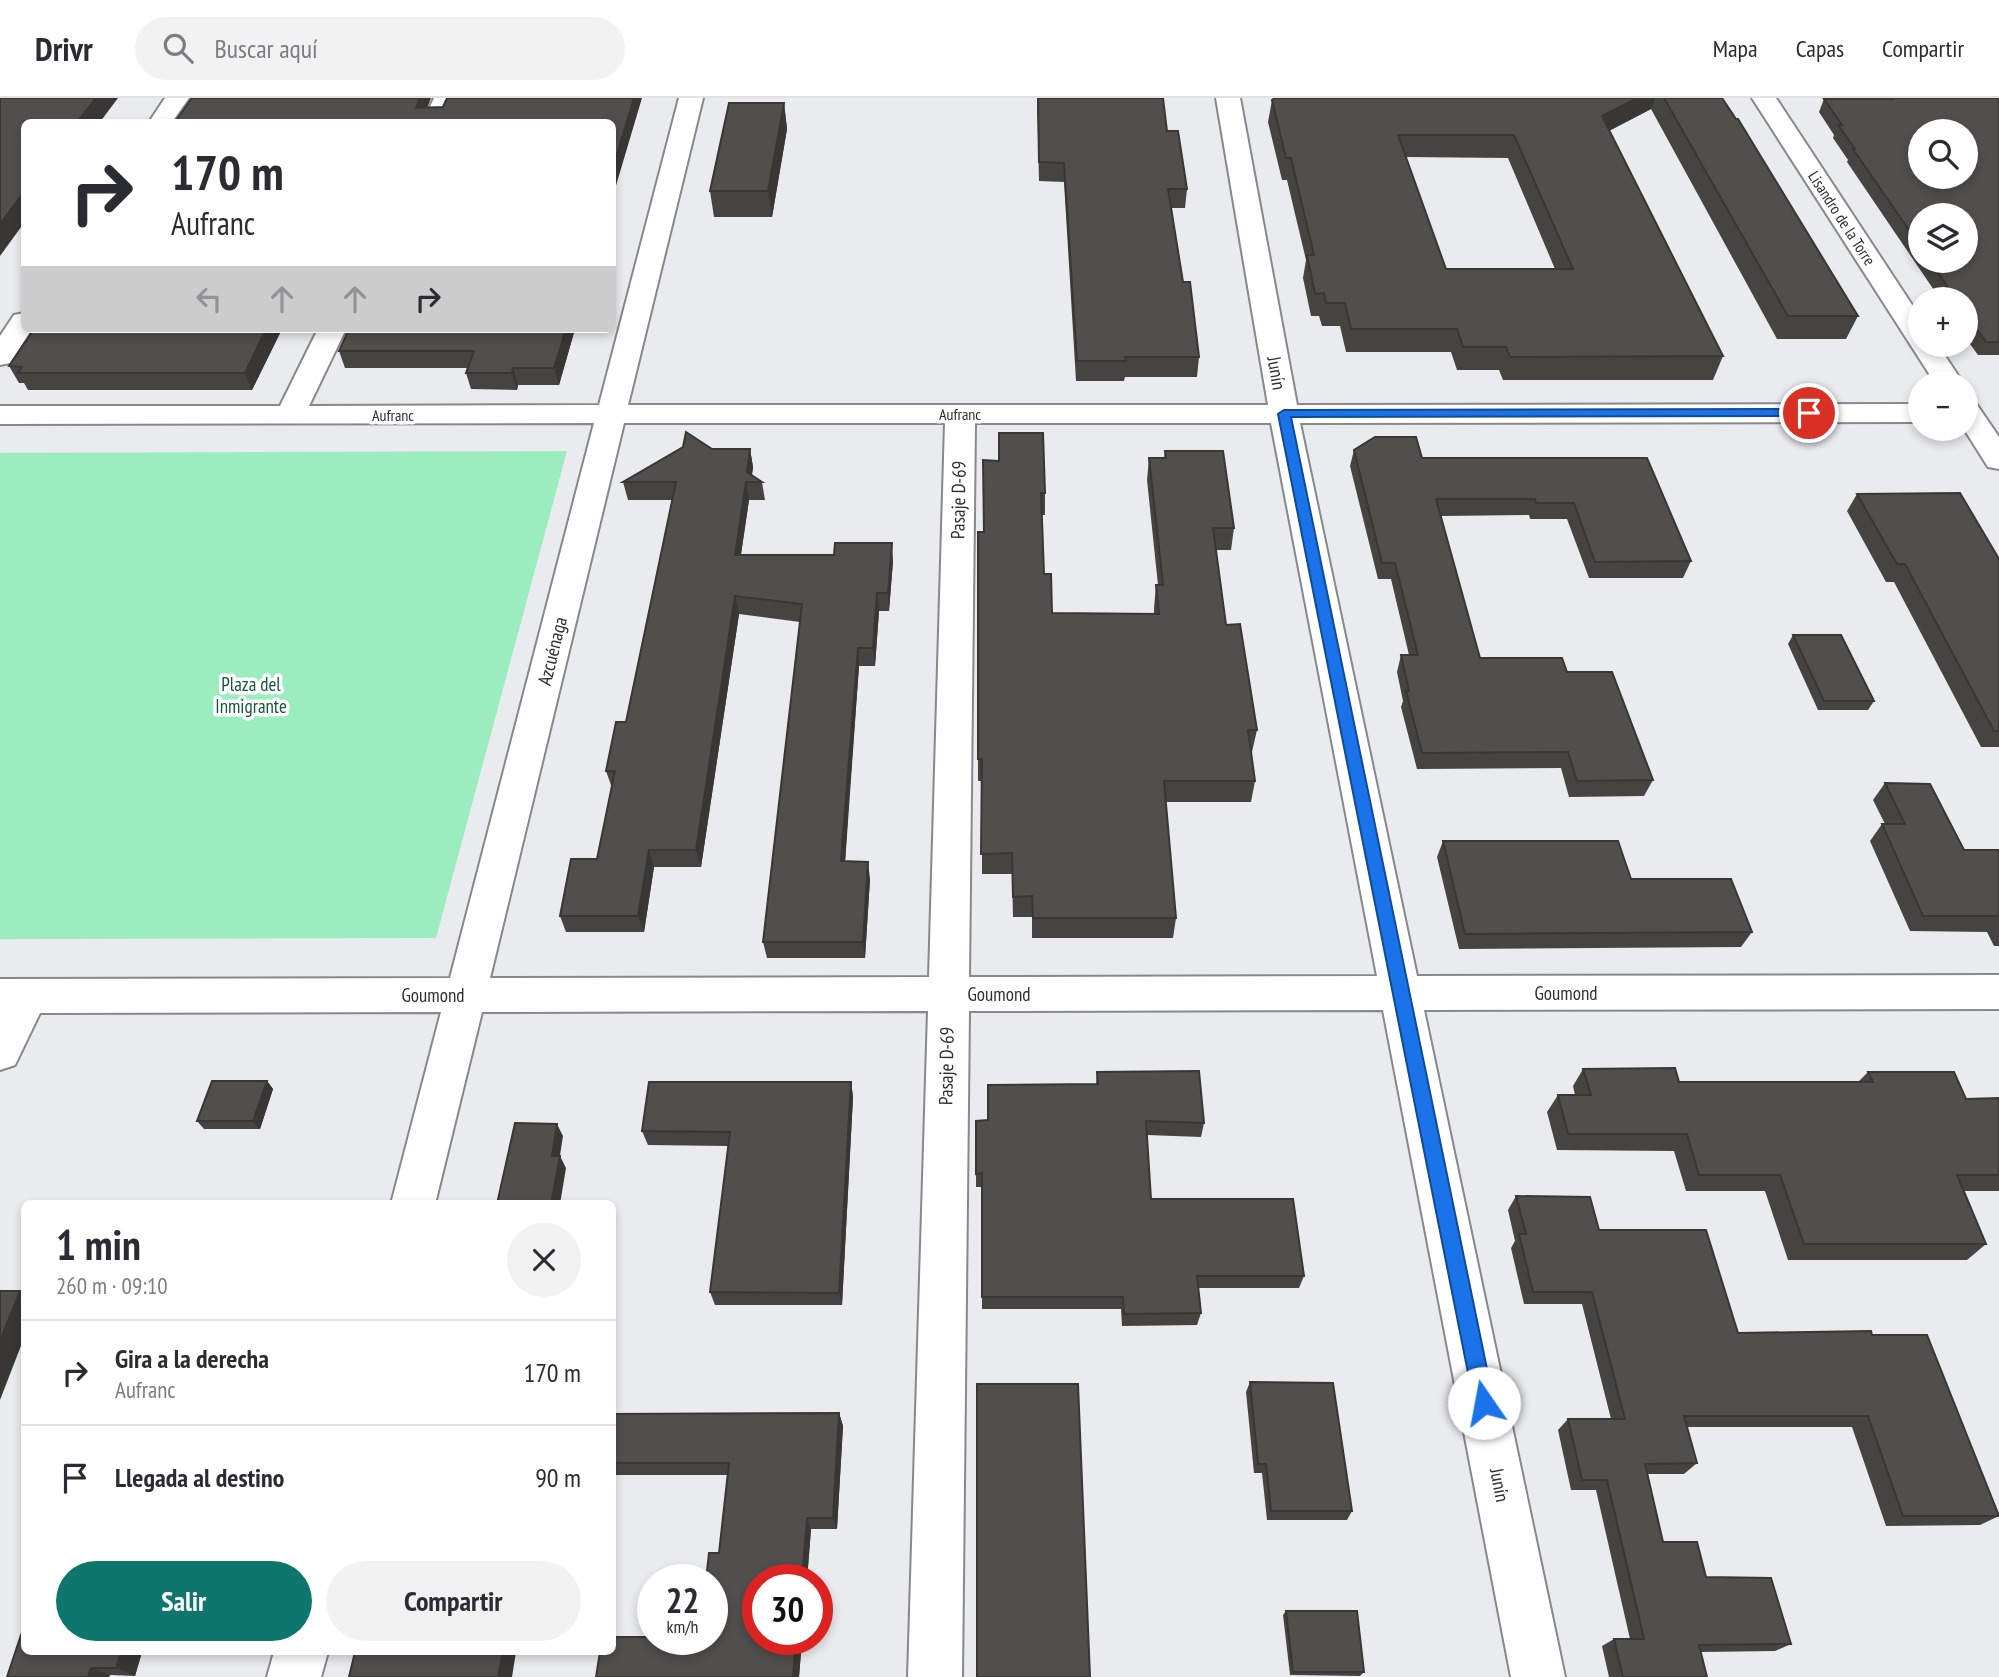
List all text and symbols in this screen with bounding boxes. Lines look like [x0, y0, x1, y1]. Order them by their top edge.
search box [135, 17, 625, 80]
text: Drivr [35, 27, 93, 70]
icon: search [159, 29, 197, 67]
text: Buscar aquí [215, 32, 318, 65]
text: Mapa [1713, 33, 1758, 64]
text: Capas [1796, 33, 1844, 64]
text: Compartir [1882, 33, 1964, 64]
map controls [1908, 119, 1978, 441]
button: search [1908, 119, 1978, 189]
text: 170 m [171, 140, 284, 204]
icon: right [56, 147, 147, 238]
street label: Lisandro de la Torre [1804, 167, 1880, 269]
text: Aufranc [171, 202, 255, 244]
button: layers [1908, 203, 1978, 273]
icon: left [190, 280, 228, 318]
icon: ahead [263, 280, 301, 318]
icon: ahead [336, 280, 374, 318]
icon: right [409, 280, 447, 318]
button: + [1908, 287, 1978, 357]
street label: Junín [1262, 353, 1292, 392]
button: − [1908, 371, 1978, 441]
pin [1779, 383, 1839, 443]
icon: arrive [1790, 394, 1828, 432]
street label: Aufranc [939, 404, 981, 424]
street label: Aufranc [372, 405, 414, 425]
street label: Pasaje D-69 [945, 461, 971, 539]
street label: Azcuénaga [532, 614, 572, 688]
park label: Plaza del Inmigrante [215, 672, 287, 718]
street label: Goumond [1535, 981, 1597, 1005]
street label: Goumond [968, 982, 1030, 1006]
street label: Goumond [402, 983, 464, 1007]
street label: Pasaje D-69 [933, 1027, 959, 1105]
text: 1 min [56, 1217, 141, 1272]
button: close [507, 1223, 581, 1297]
text: 260 m · 09:10 [56, 1271, 168, 1300]
text: Gira a la derecha [115, 1342, 269, 1375]
icon: right [56, 1354, 94, 1392]
text: 170 m [523, 1356, 581, 1389]
position arrow [1447, 1366, 1521, 1440]
text: Aufranc [115, 1375, 176, 1404]
icon: arrive [56, 1459, 94, 1497]
text: Llegada al destino [115, 1461, 284, 1494]
text: 90 m [535, 1461, 581, 1494]
street label: Junín [1485, 1465, 1515, 1504]
button: Salir [56, 1561, 312, 1641]
button: Compartir [326, 1561, 581, 1641]
speed limit sign: 30 [742, 1564, 833, 1655]
text: 22 [666, 1577, 699, 1623]
text: km/h [667, 1615, 698, 1638]

